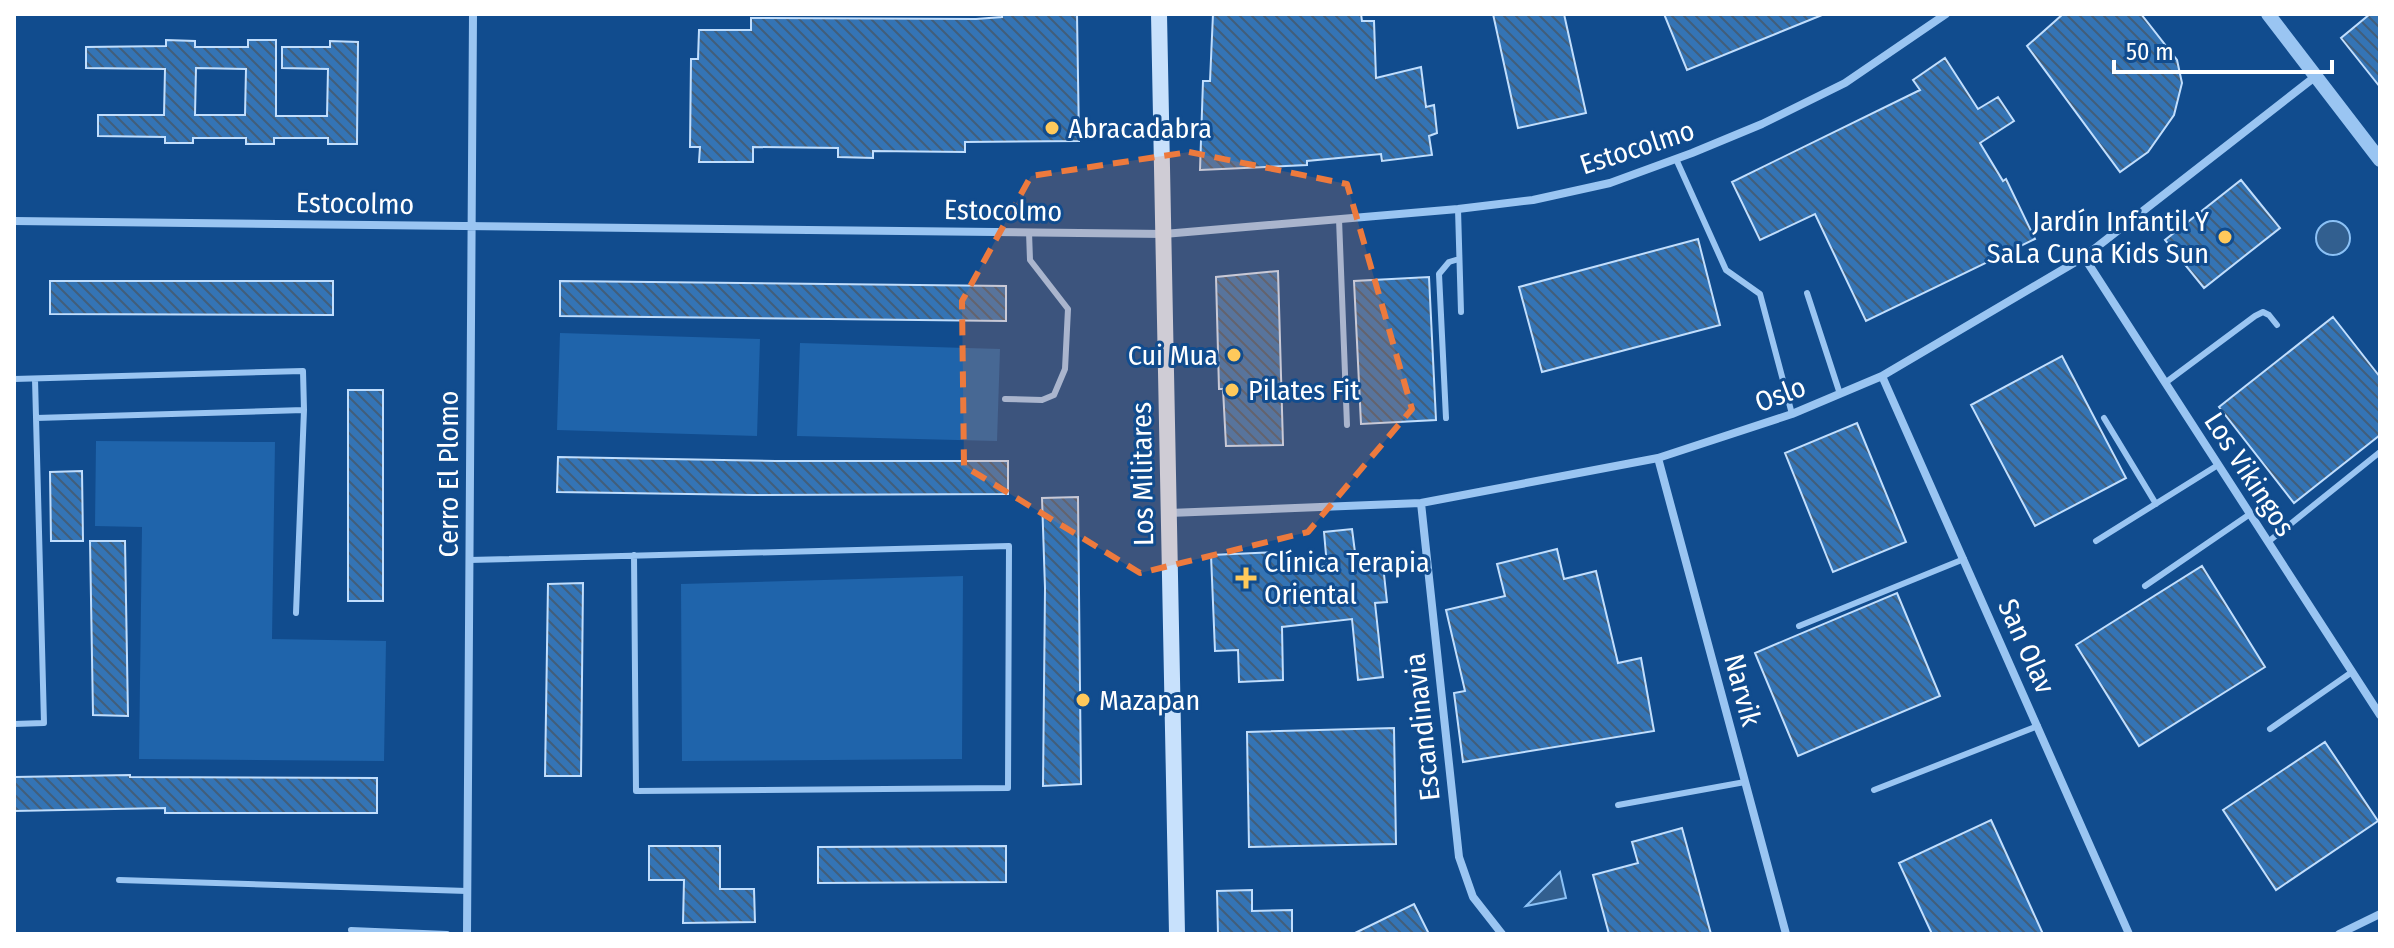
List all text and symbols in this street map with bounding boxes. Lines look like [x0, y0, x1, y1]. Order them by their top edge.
scale bar [2114, 24, 2332, 74]
text: 50 m [2126, 38, 2174, 66]
place label: Abracadabra [1068, 112, 1212, 145]
street label: Estocolmo [1576, 114, 1698, 181]
marker: Abracadabra [1043, 119, 1061, 137]
street label: Estocolmo [296, 186, 414, 221]
street label: Estocolmo [944, 193, 1062, 228]
place label: Jardín Infantil Y SaLa Cuna Kids Sun [1987, 205, 2209, 270]
marker: Jardín Infantil Y SaLa Cuna Kids Sun [2216, 228, 2234, 246]
place label: Cui Mua [1128, 339, 1218, 372]
marker: Cui Mua [1225, 346, 1243, 364]
street label: Oslo [1750, 370, 1810, 419]
place label: Pilates Fit [1248, 374, 1360, 407]
marker: Pilates Fit [1223, 381, 1241, 399]
street label: Cerro El Plomo [432, 390, 465, 558]
street label: Los Militares [1125, 402, 1160, 546]
street label: Los Vikingos [2197, 406, 2302, 542]
place label: Clínica Terapia Oriental [1264, 546, 1430, 611]
marker: Clínica Terapia Oriental [1235, 567, 1257, 589]
street label: San Olav [1991, 594, 2062, 699]
street label: Escandinavia [1398, 651, 1447, 803]
street label: Narvik [1717, 651, 1768, 731]
place label: Mazapan [1099, 684, 1200, 717]
marker: Mazapan [1074, 691, 1092, 709]

